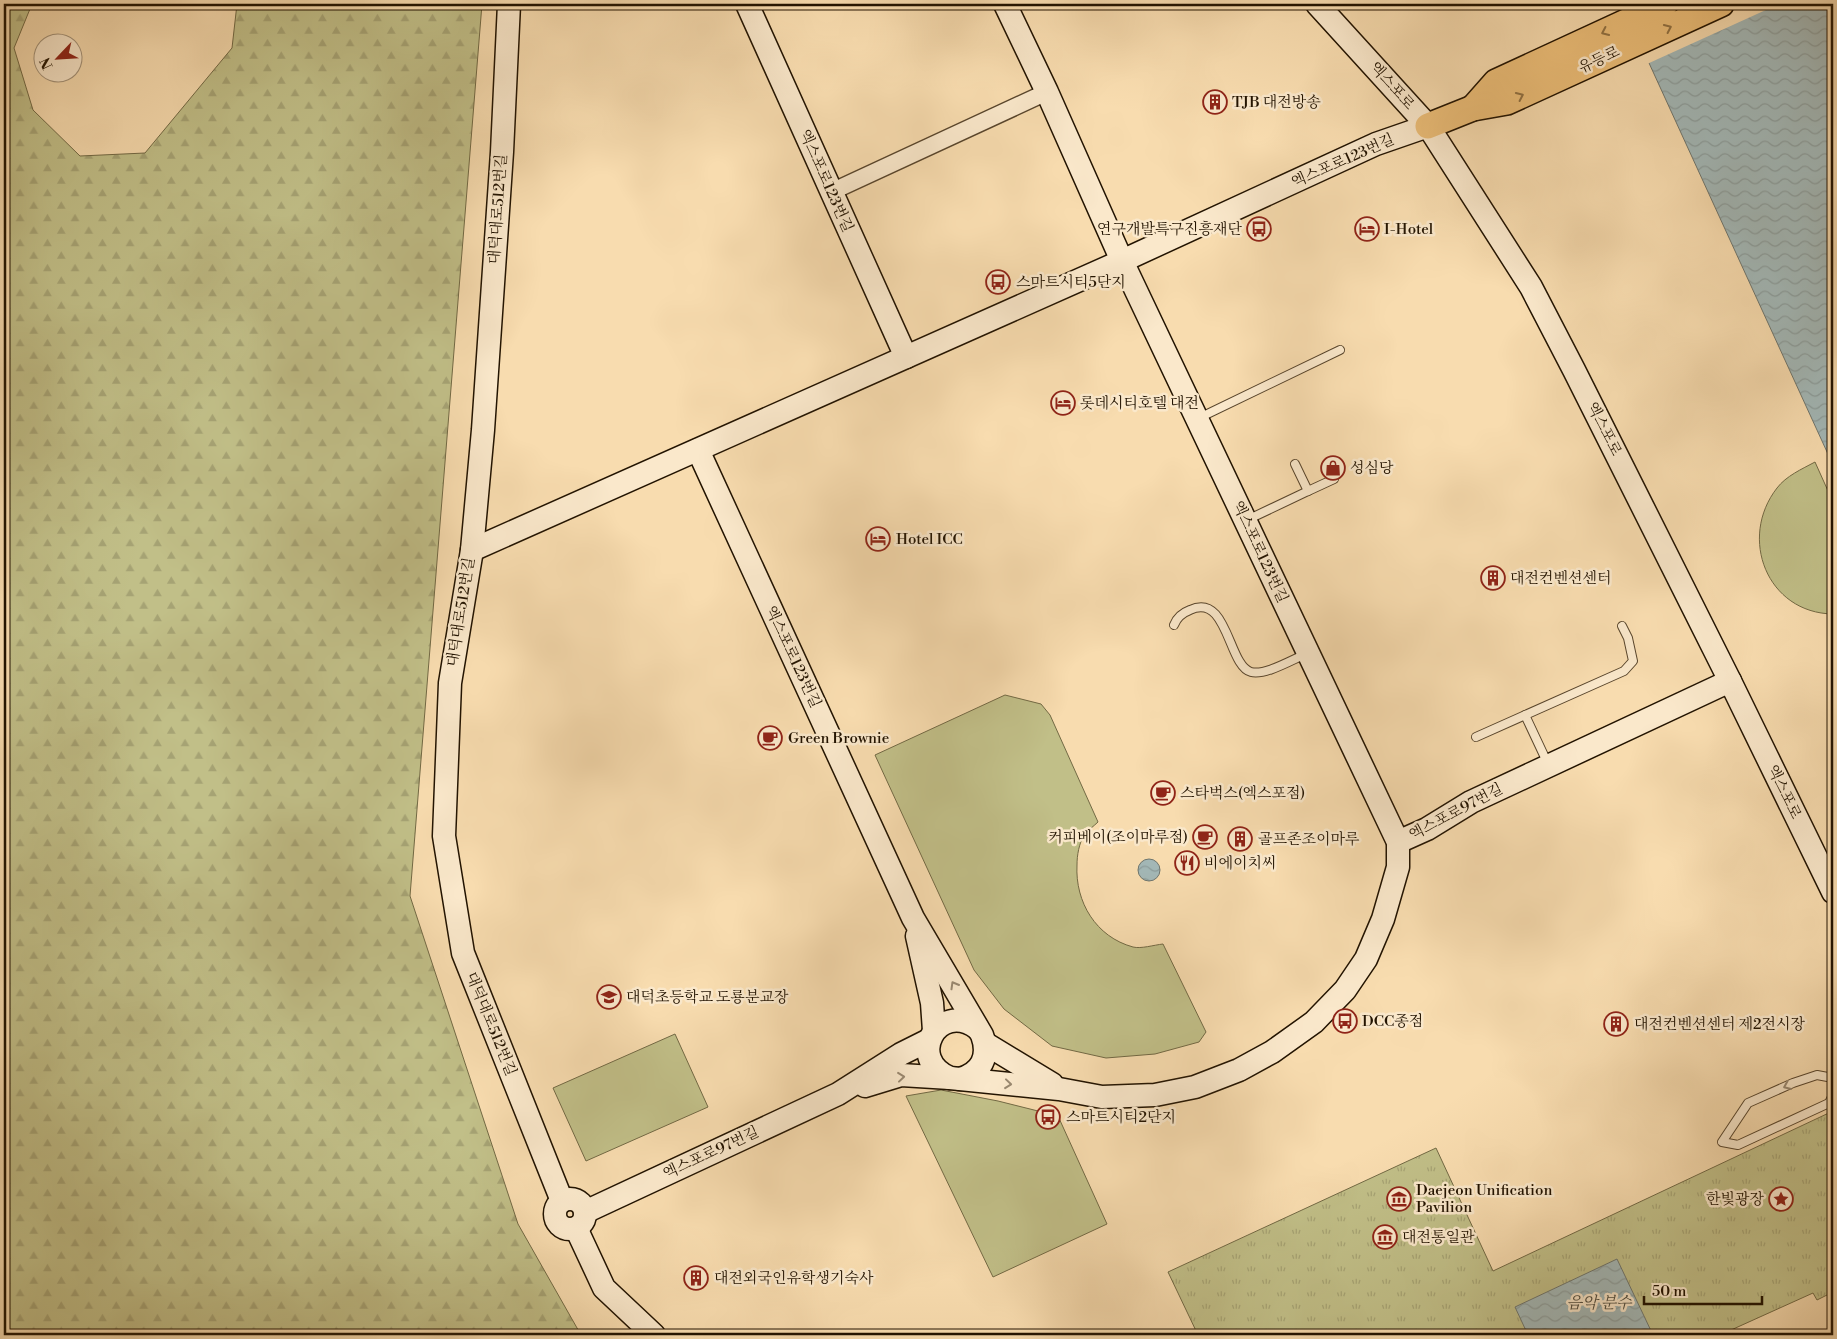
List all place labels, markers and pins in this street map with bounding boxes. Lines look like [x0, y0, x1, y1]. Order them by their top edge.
building icon: TJB 대전방송 [1202, 89, 1228, 115]
place label: TJB 대전방송 [1232, 93, 1321, 112]
bus stop icon: 연구개발특구진흥재단 [1246, 216, 1272, 242]
hotel icon: I-Hotel [1354, 216, 1380, 242]
place label: 연구개발특구진흥재단 [1097, 220, 1243, 239]
place label: I-Hotel [1384, 220, 1434, 239]
bus stop icon: 스마트시티5단지 [985, 269, 1011, 295]
place label: 스마트시티5단지 [1016, 273, 1126, 292]
hotel icon: 롯데시티호텔 대전 [1050, 390, 1076, 416]
place label: 롯데시티호텔 대전 [1080, 394, 1199, 413]
shop icon: 성심당 [1320, 455, 1346, 481]
place label: 성심당 [1350, 459, 1394, 478]
hotel icon: Hotel ICC [865, 526, 891, 552]
place label: Hotel ICC [896, 530, 963, 549]
building icon: 대전컨벤션센터 [1480, 565, 1506, 591]
place label: 대전컨벤션센터 [1510, 569, 1611, 588]
cafe icon: Green Brownie [757, 725, 783, 751]
place label: Green Brownie [788, 729, 889, 748]
cafe icon: 스타벅스(엑스포점) [1150, 780, 1176, 806]
place label: 스타벅스(엑스포점) [1180, 784, 1305, 803]
cafe icon: 커피베이(조이마루점) [1192, 824, 1218, 850]
building icon: 골프존조이마루 [1227, 826, 1253, 852]
place label: 커피베이(조이마루점) [1048, 828, 1188, 847]
place label: 골프존조이마루 [1258, 830, 1360, 849]
restaurant icon: 비에이치씨 [1174, 850, 1200, 876]
place label: 비에이치씨 [1204, 854, 1276, 873]
school or university icon: 대덕초등학교 도룡분교장 [596, 984, 622, 1010]
place label: 대덕초등학교 도룡분교장 [626, 988, 789, 1007]
bus stop icon: DCC종점 [1332, 1008, 1358, 1034]
building icon: 대전컨벤션센터 제2전시장 [1603, 1011, 1629, 1037]
place label: DCC종점 [1362, 1012, 1423, 1031]
place label: 대전컨벤션센터 제2전시장 [1634, 1015, 1806, 1034]
bus stop icon: 스마트시티2단지 [1035, 1104, 1061, 1130]
place label: 스마트시티2단지 [1066, 1108, 1176, 1127]
place label: Daejeon Unification Pavilion [1416, 1181, 1552, 1217]
museum icon: Daejeon Unification Pavilion [1386, 1186, 1412, 1212]
place icon: 한빛광장 [1768, 1186, 1794, 1212]
place label: 한빛광장 [1706, 1190, 1765, 1209]
museum icon: 대전통일관 [1372, 1224, 1398, 1250]
place label: 대전통일관 [1402, 1228, 1475, 1247]
building icon: 대전외국인유학생기숙사 [683, 1265, 709, 1291]
place label: 대전외국인유학생기숙사 [714, 1269, 874, 1288]

